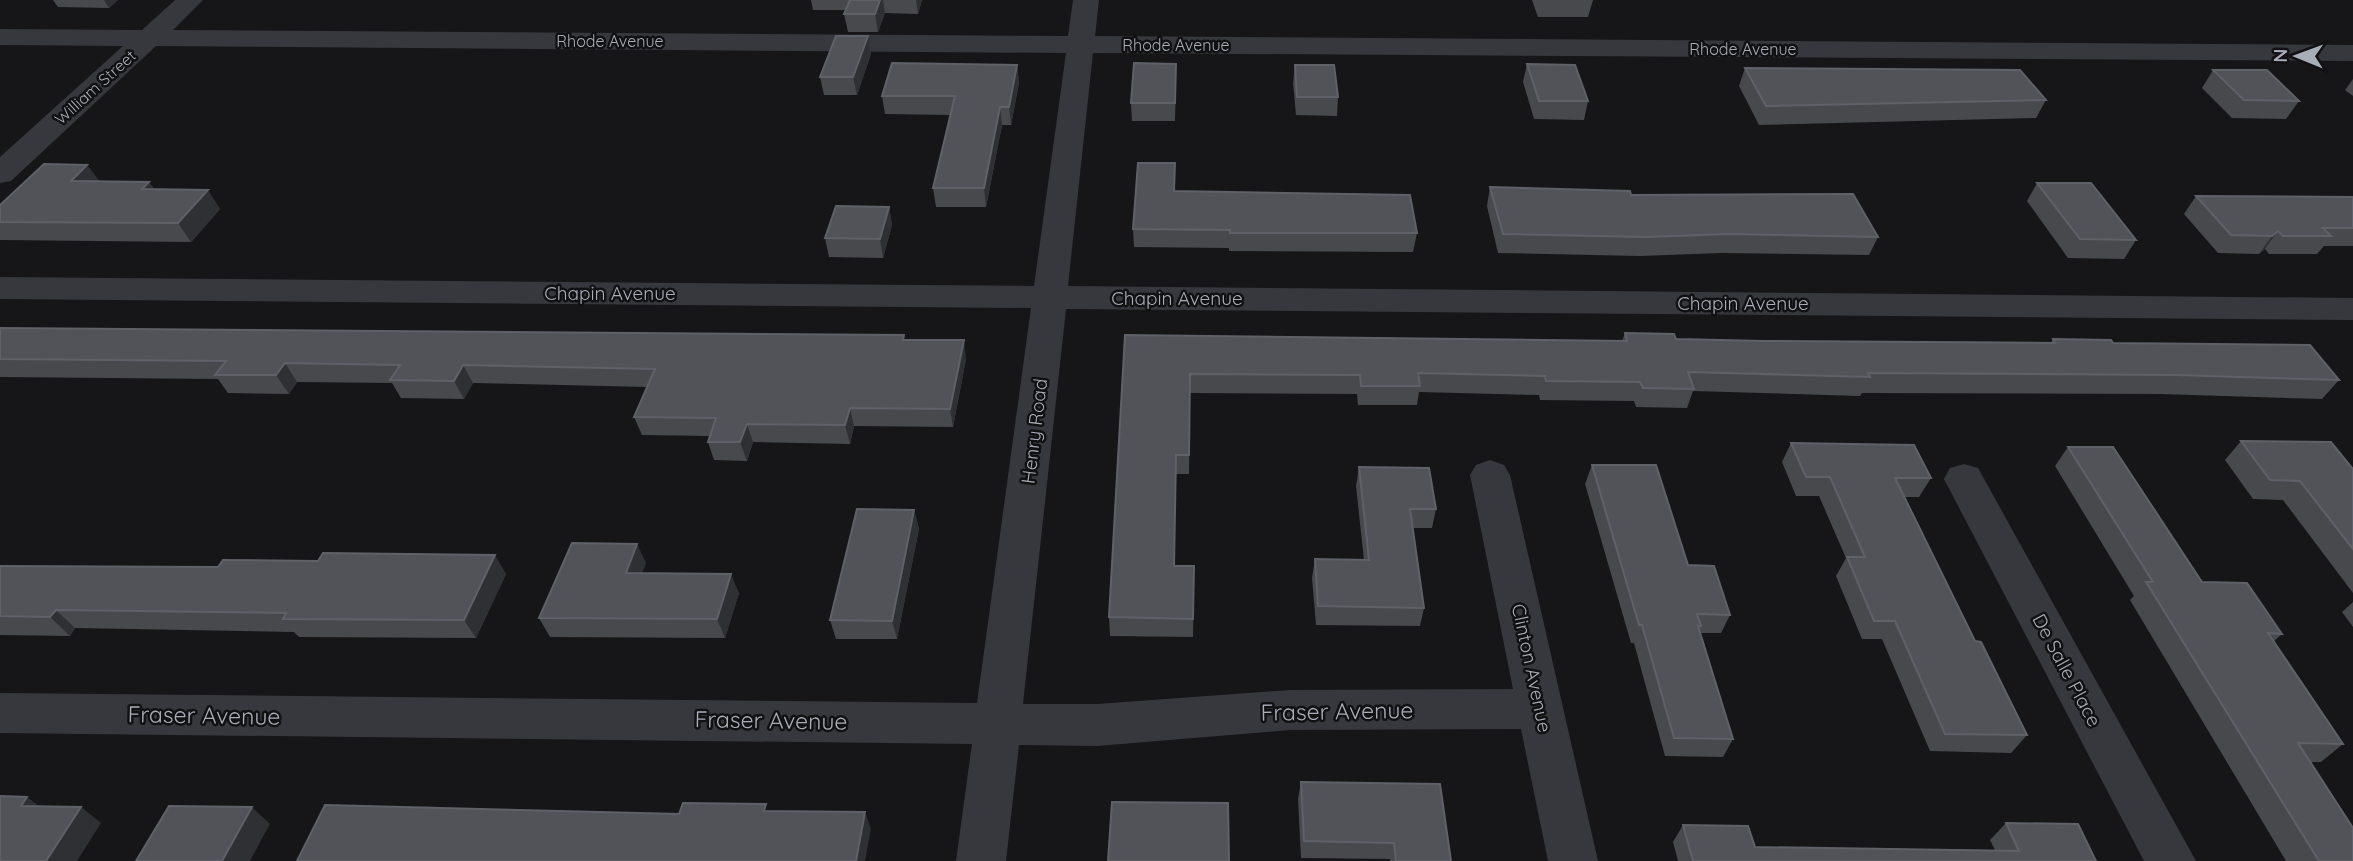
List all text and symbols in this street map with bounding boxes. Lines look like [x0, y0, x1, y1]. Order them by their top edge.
north arrow [2262, 21, 2332, 91]
street label: Rhode Avenue [556, 31, 664, 51]
street label: Rhode Avenue [1122, 35, 1230, 55]
street label: Rhode Avenue [1689, 39, 1797, 59]
street label: William Street [50, 45, 140, 129]
text: N [2268, 49, 2292, 63]
street label: Chapin Avenue [544, 281, 676, 305]
street label: Chapin Avenue [1111, 286, 1243, 310]
street label: Chapin Avenue [1677, 291, 1809, 315]
street label: Henry Road [1016, 377, 1052, 485]
street label: Clinton Avenue [1507, 602, 1557, 734]
street label: De Salle Place [2027, 610, 2107, 730]
street label: Fraser Avenue [1260, 695, 1414, 727]
street label: Fraser Avenue [127, 699, 281, 731]
street label: Fraser Avenue [694, 704, 848, 736]

